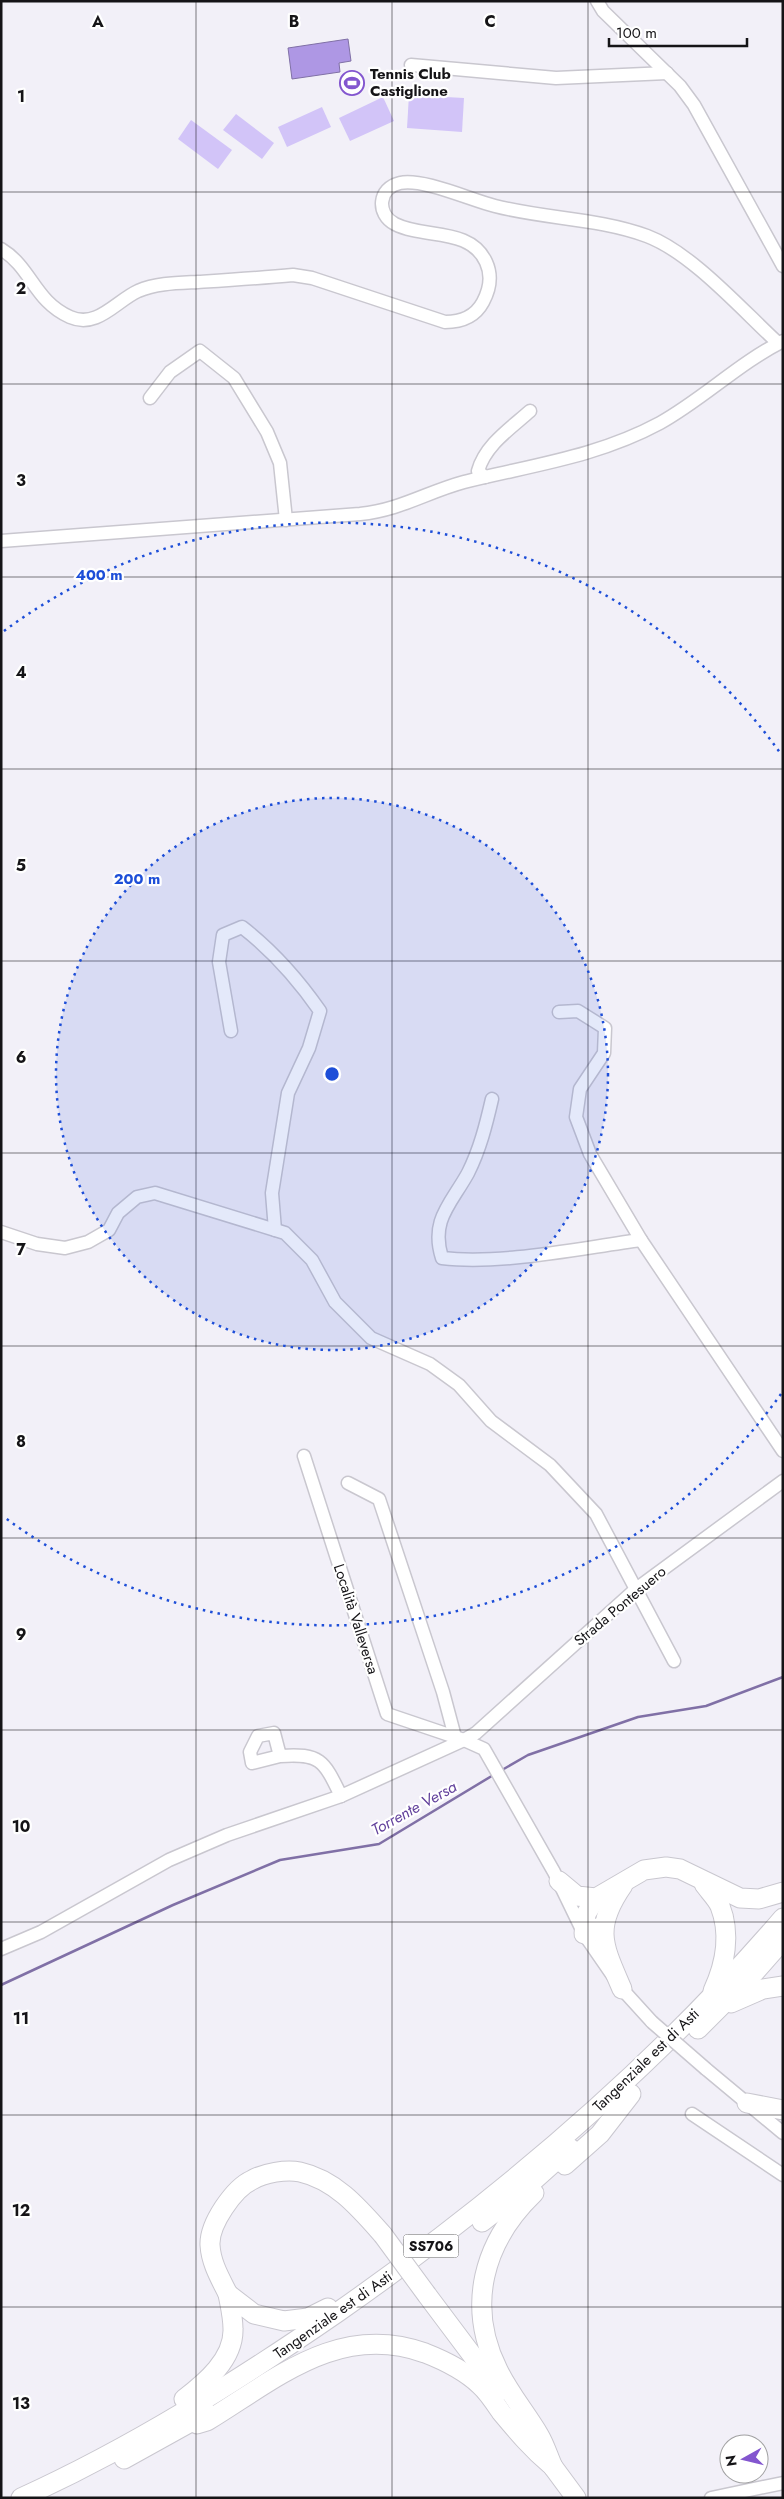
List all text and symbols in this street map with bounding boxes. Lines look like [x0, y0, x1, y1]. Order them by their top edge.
text: A [91, 10, 104, 33]
text: B [289, 10, 299, 33]
text: C [484, 10, 496, 33]
scale bar [609, 15, 746, 47]
text: 100 m [616, 22, 657, 44]
place label: Tennis Club Castiglione [370, 63, 451, 102]
sports icon: Tennis Club Castiglione [339, 70, 365, 96]
text: 1 [17, 85, 25, 108]
text: 2 [16, 277, 26, 300]
text: 3 [16, 469, 26, 492]
text: 400 m [75, 564, 123, 586]
text: 4 [15, 661, 27, 684]
text: 5 [16, 854, 26, 877]
text: 200 m [114, 868, 160, 890]
text: 6 [16, 1046, 26, 1069]
centre of rings [323, 1065, 341, 1083]
text: 7 [16, 1238, 26, 1261]
text: 8 [16, 1430, 26, 1453]
street label: Località Valleversa [328, 1561, 384, 1677]
street label: Strada Pontesuero [569, 1561, 671, 1651]
text: 9 [16, 1623, 26, 1646]
water label: Torrente Versa [367, 1775, 461, 1841]
text: 10 [12, 1815, 30, 1838]
street label: Tangenziale est di Asti [588, 2003, 704, 2117]
text: 11 [13, 2007, 29, 2030]
text: 12 [12, 2199, 30, 2222]
road number: SS706 [404, 2234, 458, 2258]
street label: Tangenziale est di Asti [269, 2266, 397, 2364]
text: 13 [12, 2392, 30, 2415]
north arrow [719, 2434, 769, 2484]
text: N [720, 2454, 742, 2468]

